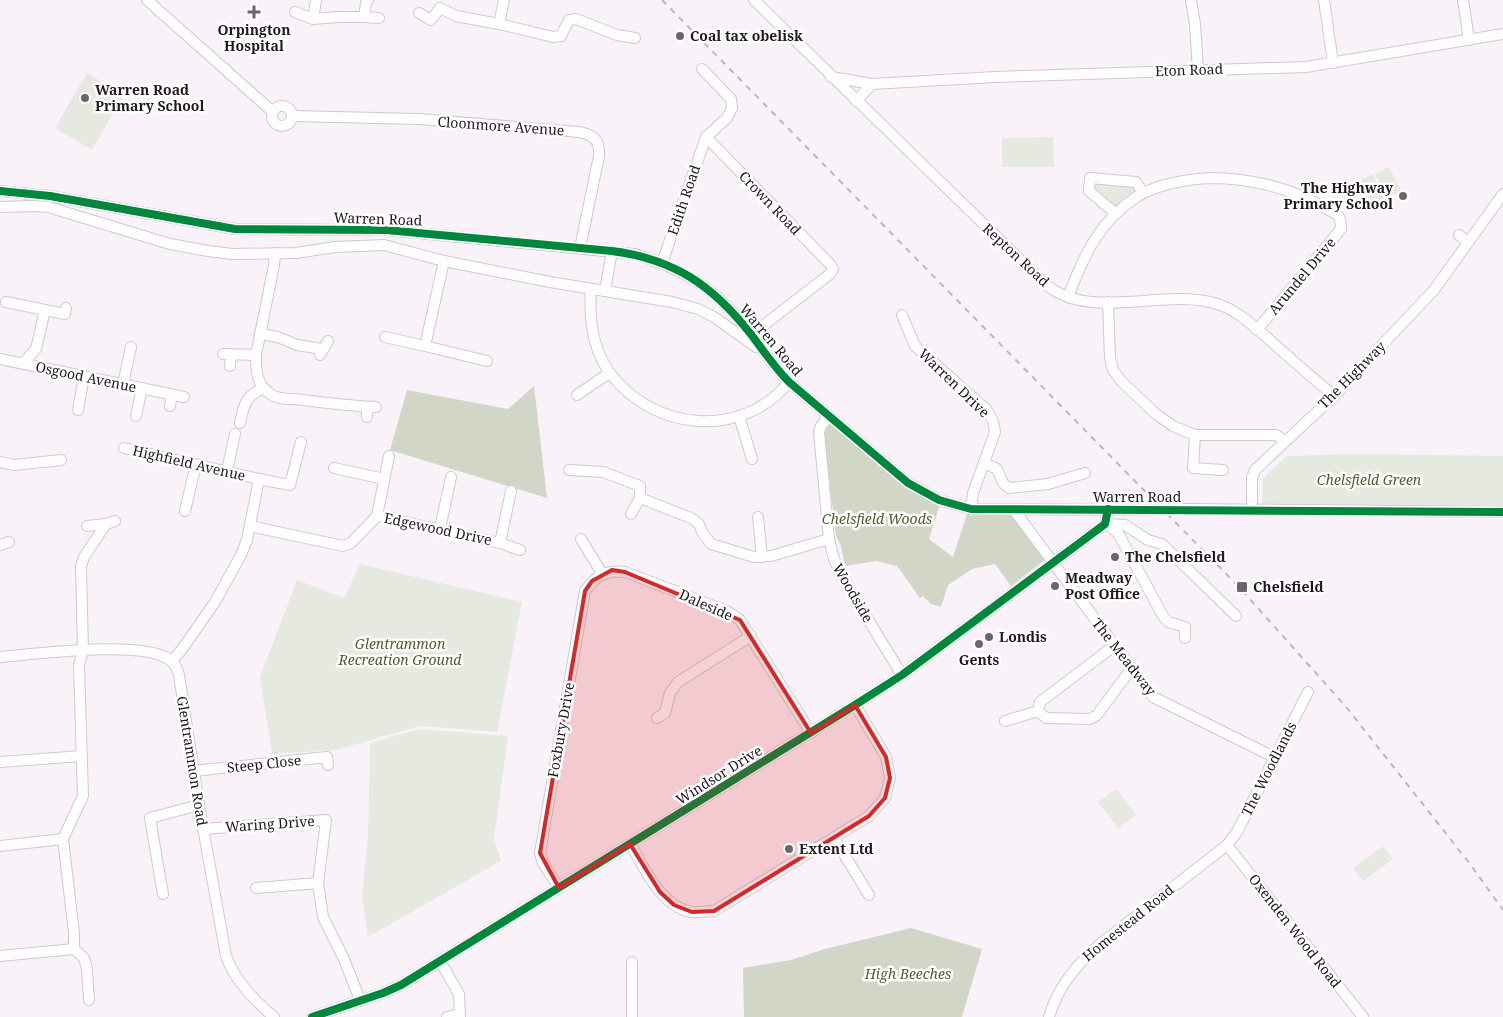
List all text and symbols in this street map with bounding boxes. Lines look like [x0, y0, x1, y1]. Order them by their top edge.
marker: Orpington Hospital [247, 5, 261, 19]
place label: Orpington Hospital [217, 20, 291, 55]
place label: Coal tax obelisk [690, 26, 803, 45]
marker: Coal tax obelisk [674, 30, 686, 42]
street label: Eton Road [1155, 59, 1224, 80]
place label: Warren Road Primary School [95, 80, 204, 115]
marker: Warren Road Primary School [79, 92, 91, 104]
street label: Cloonmore Avenue [437, 112, 565, 139]
street label: Edith Road [663, 162, 705, 237]
street label: Crown Road [735, 167, 806, 239]
place label: The Highway Primary School [1284, 178, 1394, 213]
marker: The Highway Primary School [1397, 190, 1409, 202]
street label: Warren Road [333, 207, 423, 230]
street label: Repton Road [979, 219, 1054, 291]
street label: Arundel Drive [1264, 233, 1340, 318]
street label: Warren Road [736, 300, 807, 380]
street label: The Highway [1314, 337, 1390, 413]
street label: Warren Drive [915, 344, 994, 421]
street label: Osgood Avenue [34, 357, 138, 396]
street label: Highfield Avenue [131, 440, 247, 485]
park label: Chelsfield Green [1317, 470, 1422, 489]
street label: Warren Road [1093, 487, 1182, 506]
street label: Edgewood Drive [382, 508, 494, 549]
park label: Chelsfield Woods [822, 509, 933, 528]
place label: The Chelsfield [1125, 547, 1226, 566]
marker: The Chelsfield [1109, 551, 1121, 563]
street label: Woodside [829, 560, 878, 626]
place label: Meadway Post Office [1065, 568, 1140, 603]
place label: Chelsfield [1253, 577, 1323, 596]
marker: Meadway Post Office [1049, 580, 1061, 592]
marker: Chelsfield [1235, 580, 1249, 594]
street label: Daleside [676, 584, 736, 625]
street label: The Meadway [1088, 614, 1161, 699]
place label: Londis [999, 627, 1047, 646]
marker: Londis [983, 631, 995, 643]
park label: Glentrammon Recreation Ground [338, 634, 462, 669]
marker: Gents [973, 638, 985, 650]
place label: Gents [959, 650, 1000, 669]
street label: Foxbury Drive [543, 681, 578, 779]
street label: Glentrammon Road [173, 695, 212, 827]
street label: The Woodlands [1237, 718, 1300, 819]
street label: Windsor Drive [672, 740, 765, 809]
street label: Steep Close [226, 750, 302, 777]
street label: Waring Drive [225, 811, 315, 836]
place label: Extent Ltd [799, 839, 873, 858]
marker: Extent Ltd [783, 843, 795, 855]
street label: Oxenden Wood Road [1245, 870, 1346, 992]
street label: Homestead Road [1078, 880, 1178, 965]
park label: High Beeches [864, 964, 952, 983]

